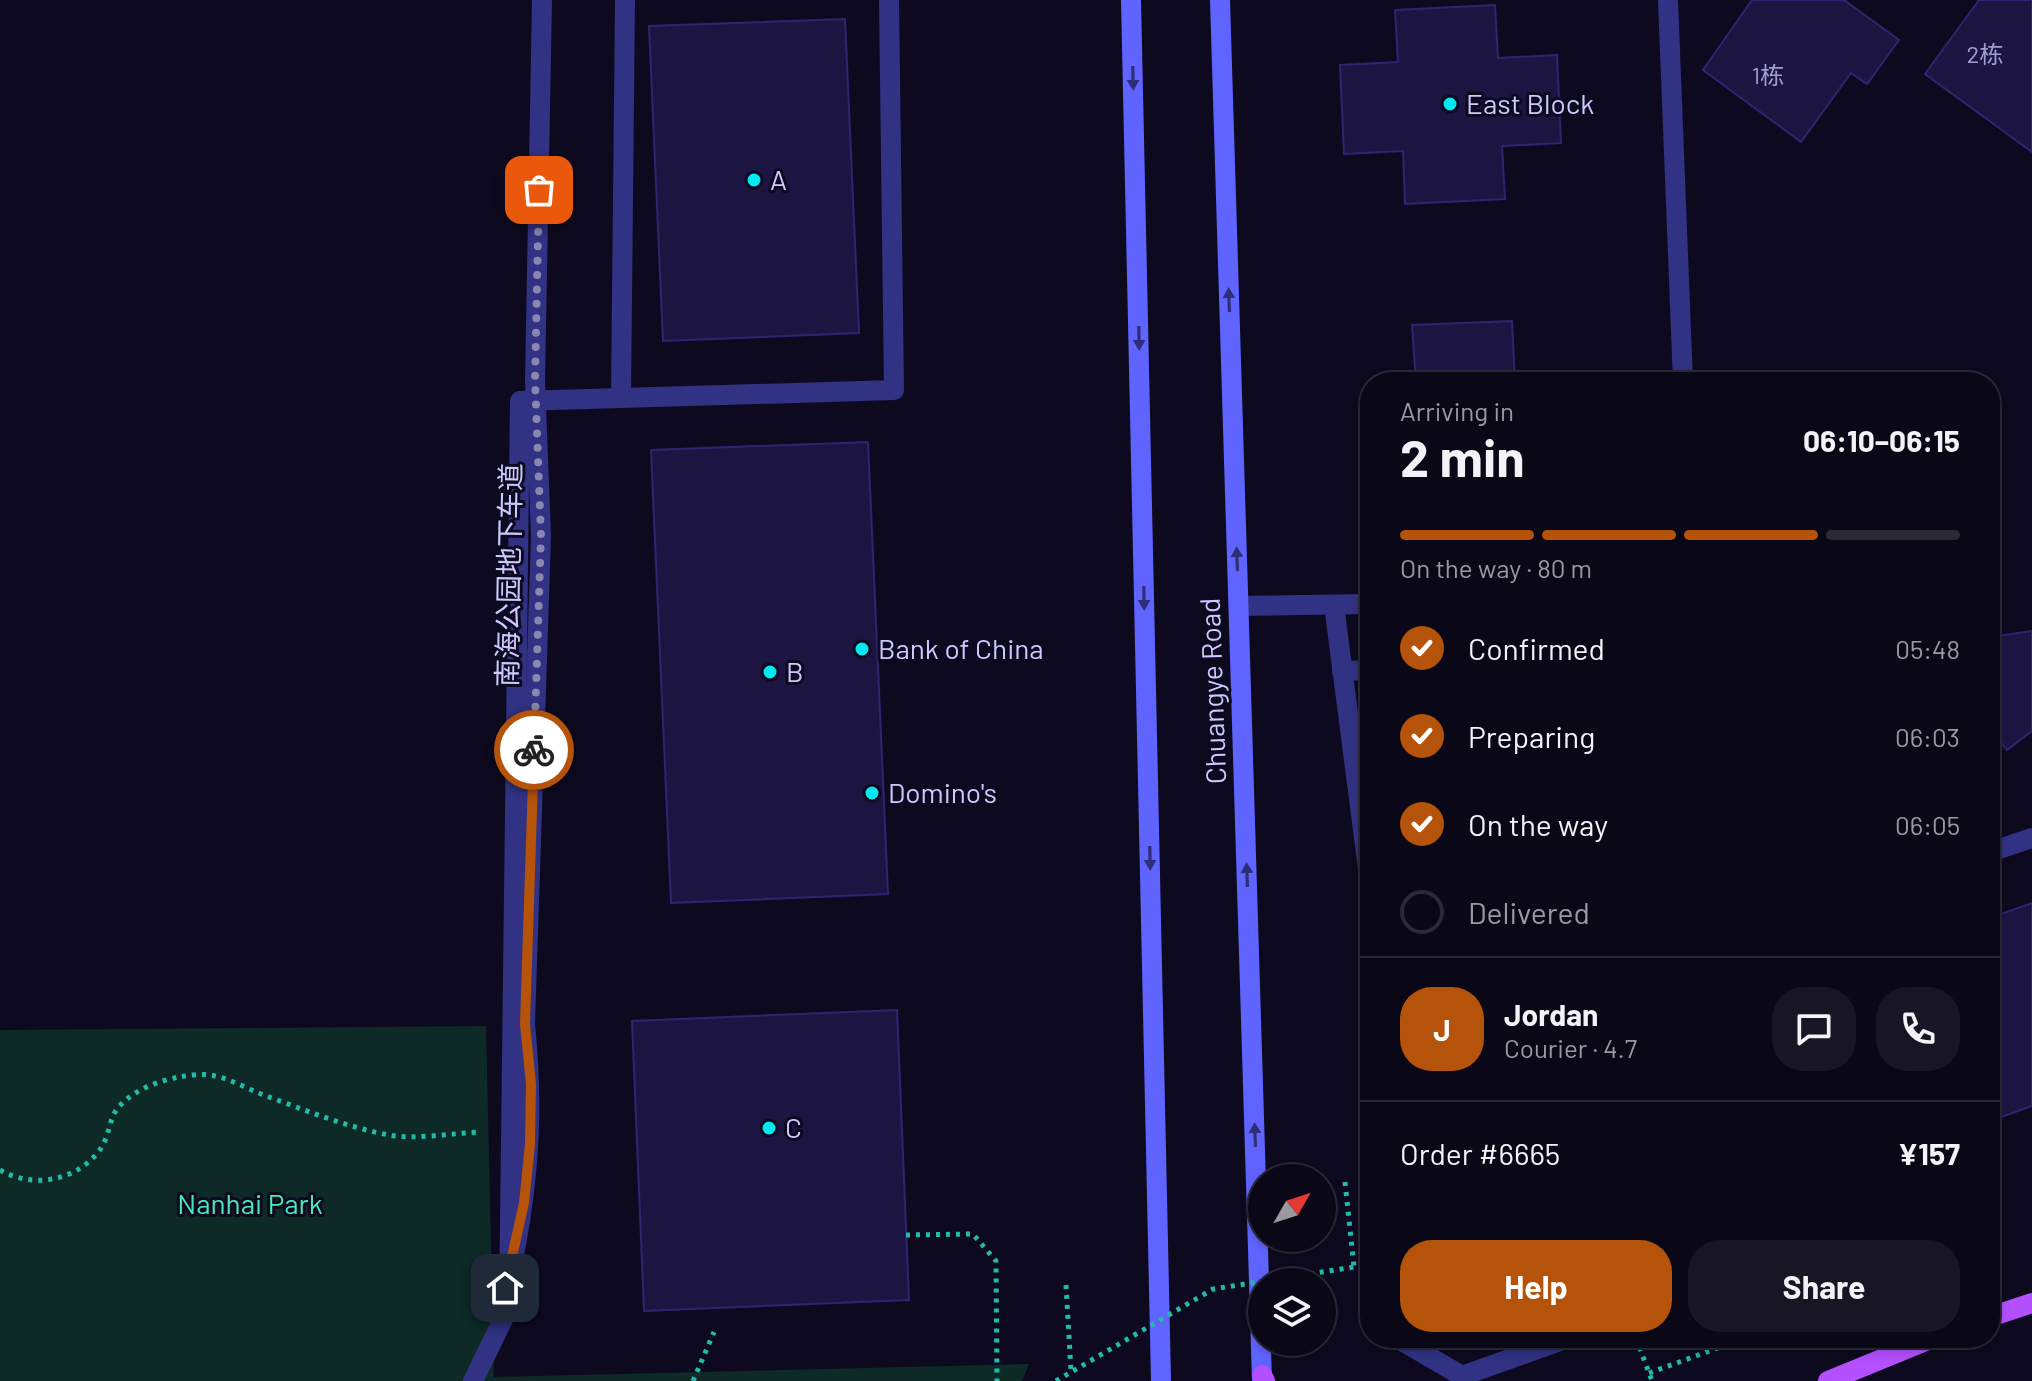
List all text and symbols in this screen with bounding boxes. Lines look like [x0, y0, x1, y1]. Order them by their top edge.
house number: 2栋 [1967, 39, 2003, 68]
house number: 1栋 [1752, 60, 1784, 89]
one-way arrow [1127, 66, 1139, 91]
place label: East Block [1466, 86, 1594, 120]
marker: East Block [1441, 95, 1459, 113]
pin [505, 156, 573, 224]
place label: A [770, 162, 787, 196]
icon: bag [517, 168, 561, 212]
marker: A [745, 171, 763, 189]
one-way arrow [1223, 286, 1235, 312]
one-way arrow [1132, 326, 1145, 351]
text: Arriving in [1400, 395, 1514, 426]
text: 06:10–06:15 [1803, 422, 1960, 458]
text: 2 min [1400, 425, 1525, 487]
street label: 南海公园地下车道 [489, 463, 527, 687]
one-way arrow [1231, 546, 1244, 571]
text: On the way · 80 m [1400, 552, 1592, 583]
one-way arrow [1138, 586, 1150, 611]
street label: Chuangye Road [1192, 597, 1232, 785]
icon: check [1400, 626, 1444, 670]
text: Confirmed [1468, 630, 1605, 666]
place label: Bank of China [878, 631, 1044, 665]
text: 05:48 [1895, 633, 1960, 664]
marker: Bank of China [853, 640, 871, 658]
place label: B [786, 654, 804, 688]
marker: B [761, 663, 779, 681]
courier [494, 710, 574, 790]
icon: check [1400, 714, 1444, 758]
text: Preparing [1468, 718, 1595, 754]
text: 06:03 [1895, 721, 1960, 752]
icon: bike [512, 728, 556, 772]
place label: Domino's [888, 775, 997, 809]
marker: Domino's [863, 784, 881, 802]
icon: check [1400, 802, 1444, 846]
text: On the way [1468, 806, 1608, 842]
text: 06:05 [1895, 809, 1960, 840]
one-way arrow [1143, 846, 1156, 871]
one-way arrow [1240, 862, 1253, 887]
text: Delivered [1468, 894, 1590, 930]
button: chat [1772, 987, 1856, 1071]
button: phone [1876, 987, 1960, 1071]
text: Jordan [1504, 996, 1599, 1032]
text: J [1433, 1011, 1451, 1047]
text: Courier · 4.7 [1504, 1032, 1637, 1063]
place label: C [785, 1110, 802, 1144]
marker: C [760, 1119, 778, 1137]
one-way arrow [1248, 1122, 1261, 1147]
text: Order #6665 [1400, 1135, 1560, 1171]
text: ¥157 [1898, 1135, 1960, 1171]
north arrow [1248, 1164, 1336, 1252]
map controls [1248, 1164, 1336, 1356]
park label: Nanhai Park [177, 1186, 323, 1220]
button: Help [1400, 1240, 1672, 1332]
button: Share [1688, 1240, 1960, 1332]
pin [471, 1254, 539, 1322]
icon: home [483, 1266, 527, 1310]
button: layers [1248, 1268, 1336, 1356]

